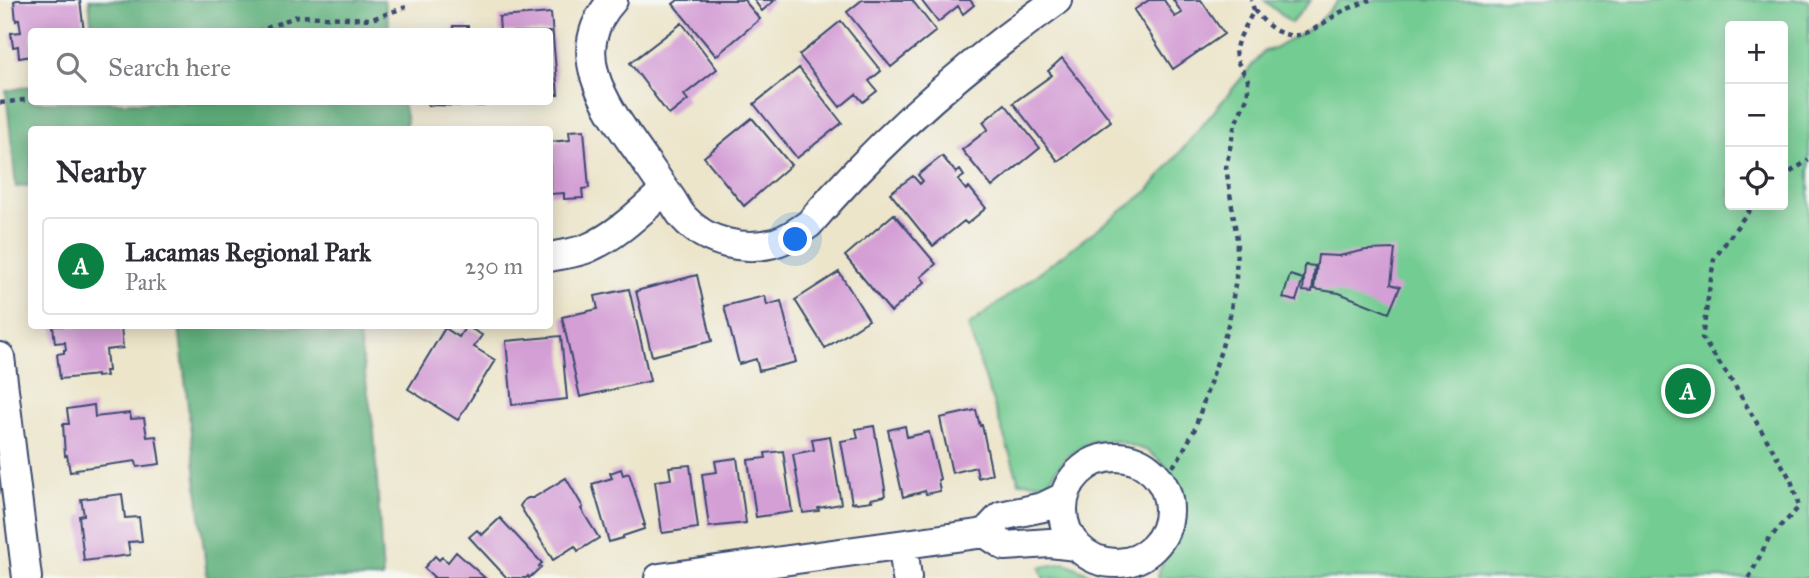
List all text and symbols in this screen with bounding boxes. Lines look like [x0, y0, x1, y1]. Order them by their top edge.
map controls [1725, 21, 1788, 210]
button: + [1725, 21, 1788, 84]
search box [28, 28, 553, 105]
icon: search [52, 48, 90, 86]
text: Search here [108, 51, 231, 83]
button: − [1725, 84, 1788, 147]
button: locate [1725, 147, 1788, 210]
text: Nearby [56, 154, 146, 190]
your location [778, 222, 812, 256]
text: Lacamas Regional Park [125, 236, 371, 268]
text: A [73, 252, 89, 280]
text: 230 m [465, 252, 523, 280]
text: Park [125, 268, 167, 296]
pin: A [1665, 365, 1711, 417]

